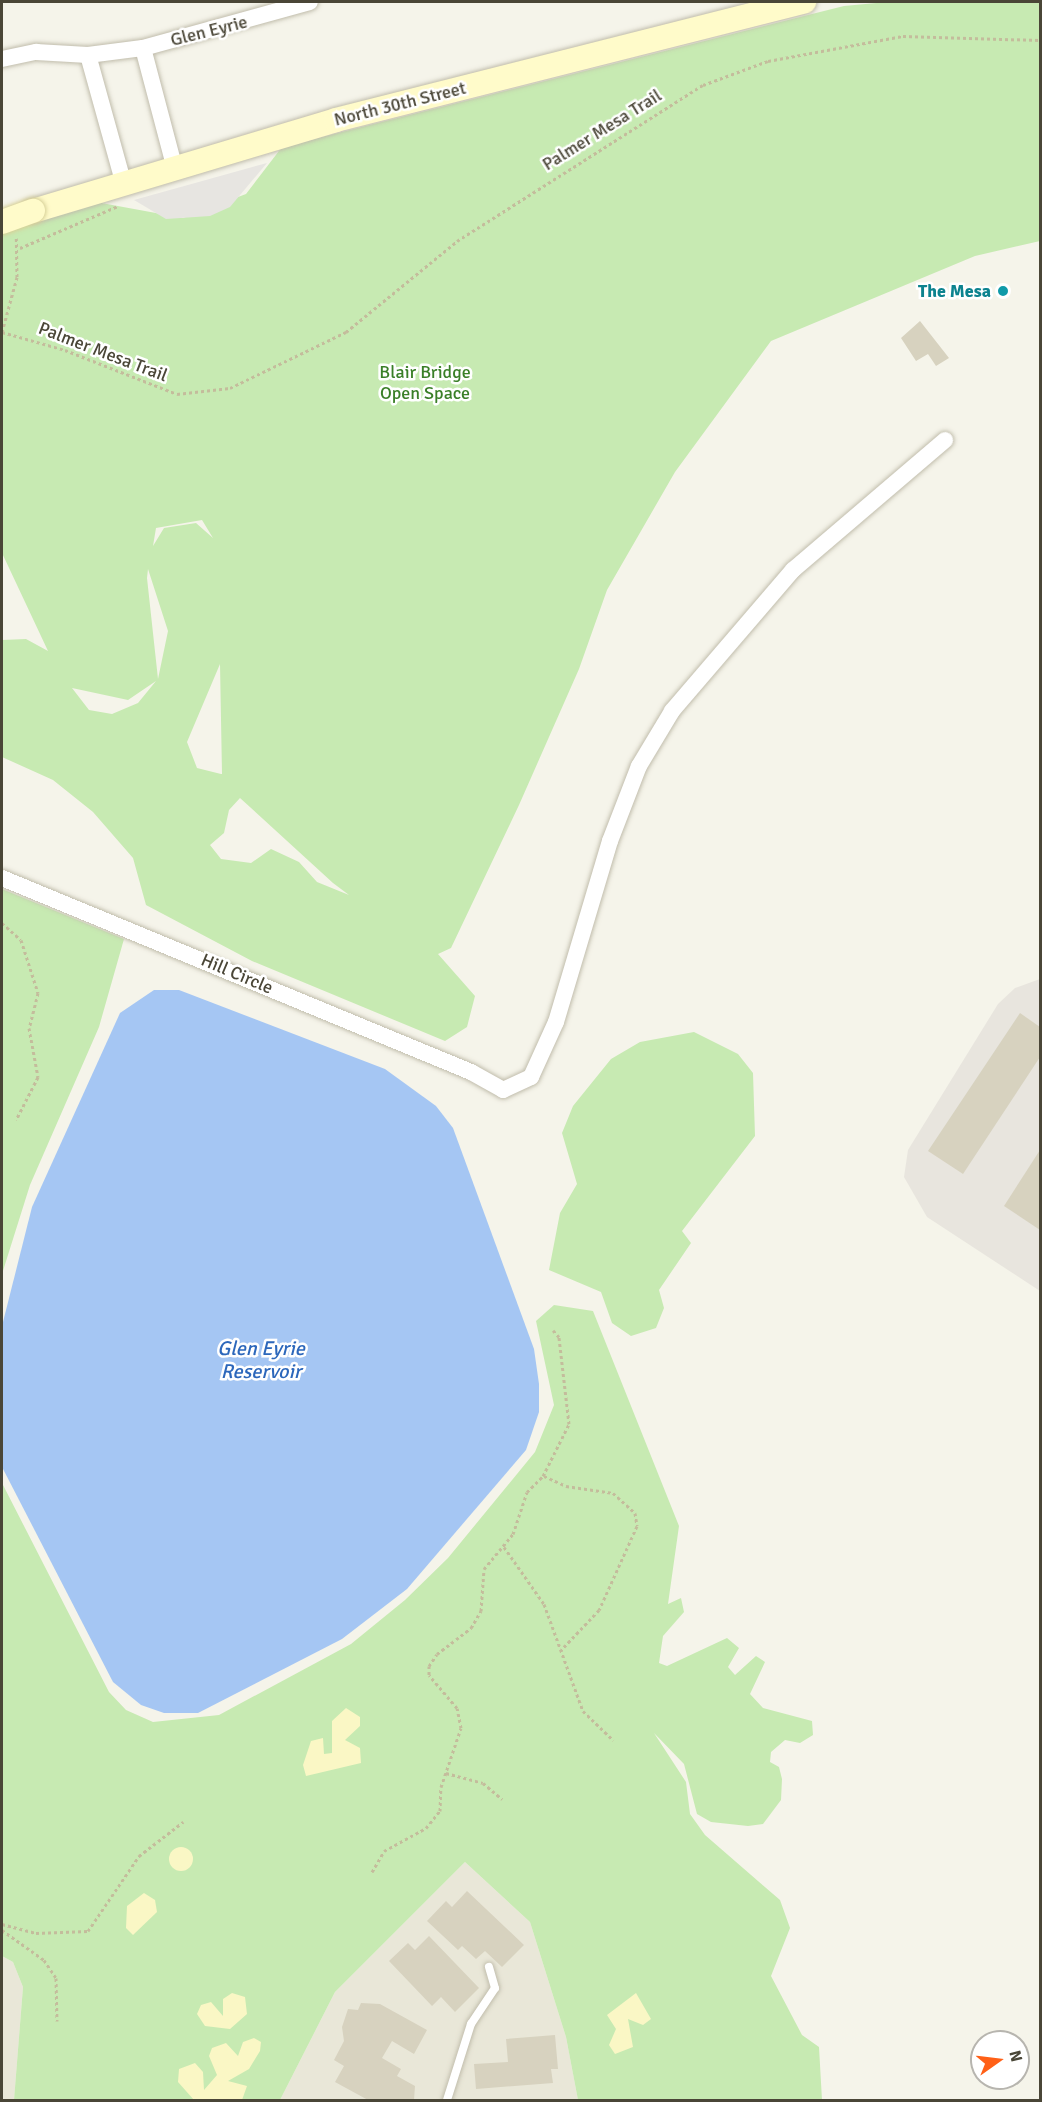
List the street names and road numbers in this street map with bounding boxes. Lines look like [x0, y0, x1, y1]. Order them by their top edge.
street label: Glen Eyrie [168, 11, 250, 51]
street label: North 30th Street [332, 77, 468, 131]
street label: Palmer Mesa Trail [538, 85, 666, 175]
street label: Palmer Mesa Trail [35, 317, 171, 387]
street label: Hill Circle [198, 949, 276, 999]

